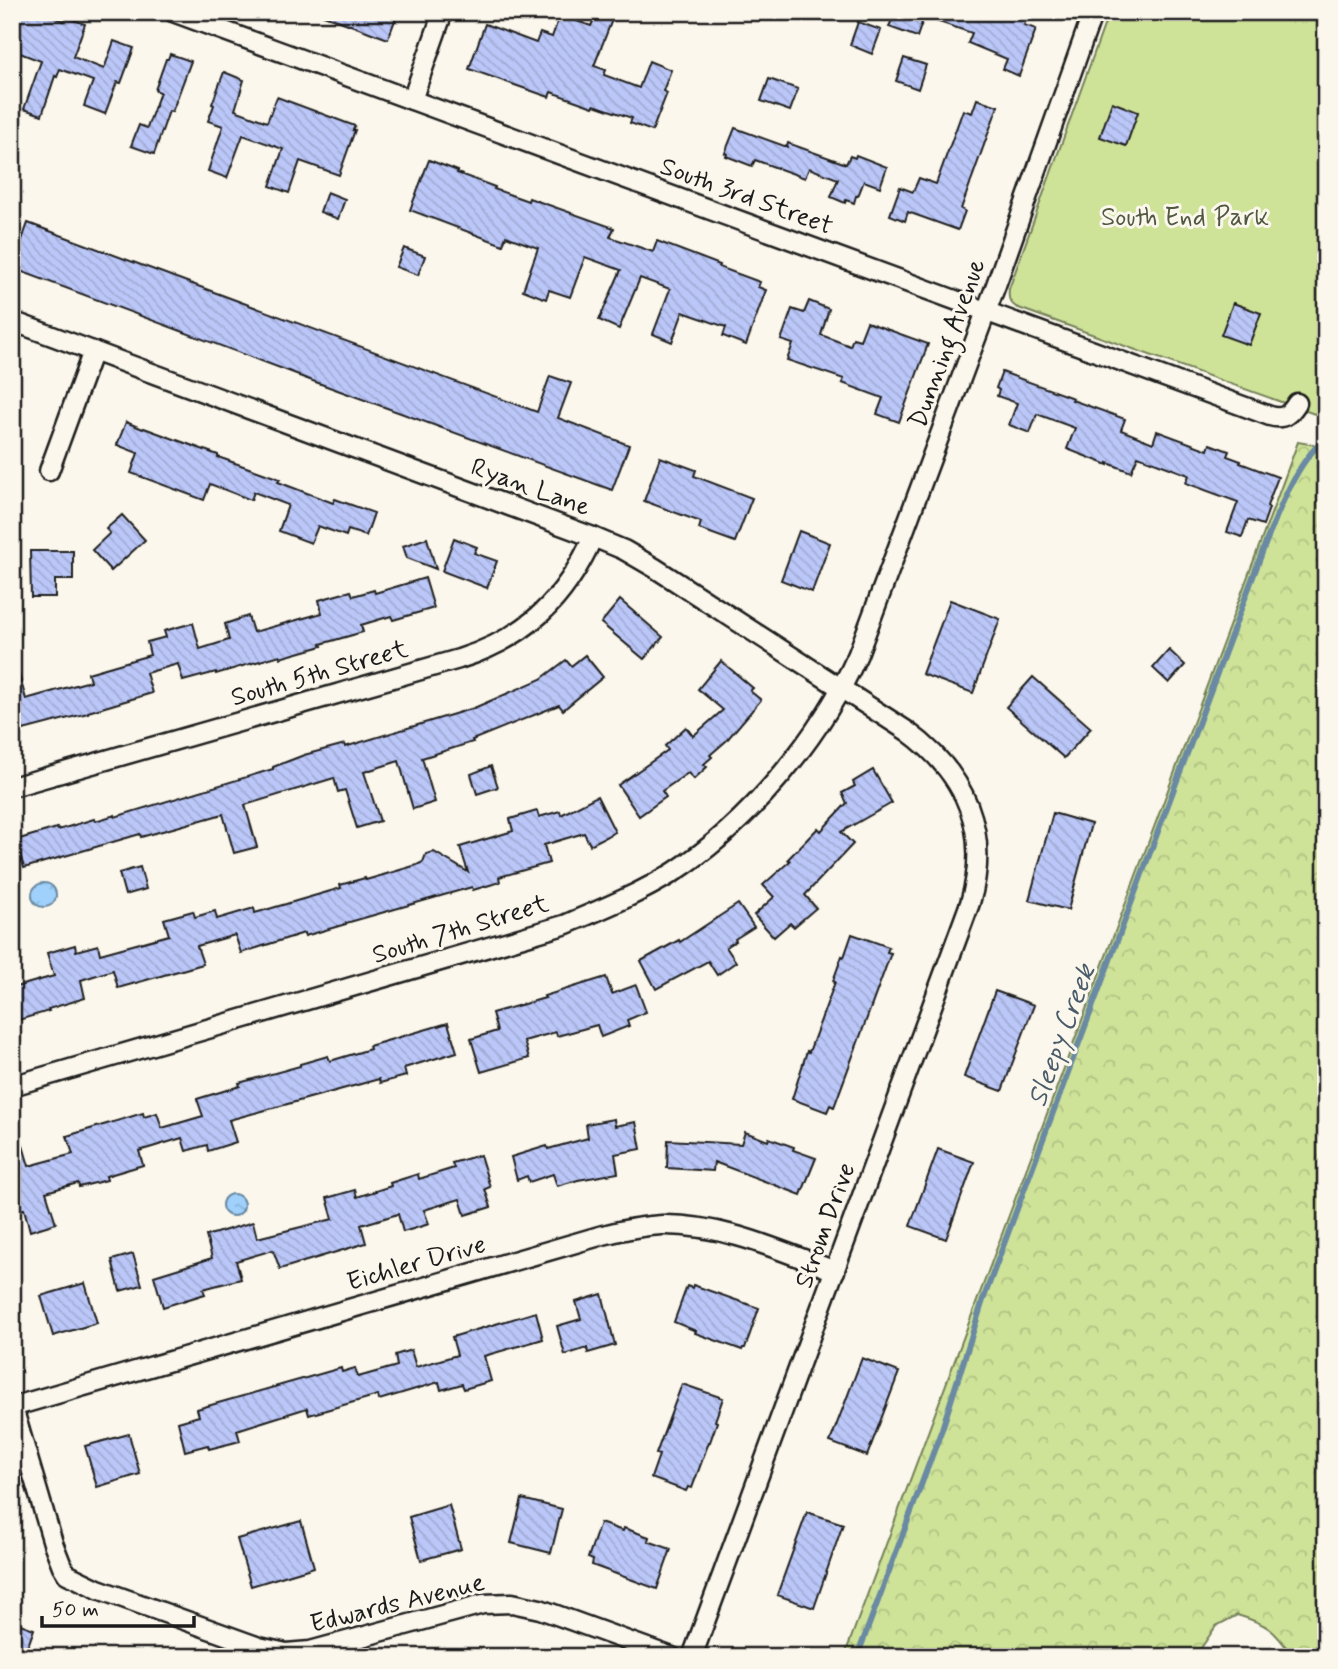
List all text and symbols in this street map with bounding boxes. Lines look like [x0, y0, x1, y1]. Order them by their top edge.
street label: South 3rd Street [655, 150, 837, 244]
park label: South End Park [1101, 201, 1269, 235]
street label: Dunning Avenue [902, 254, 997, 434]
street label: Ryan Lane [466, 451, 595, 525]
street label: South 5th Street [227, 632, 412, 715]
street label: South 7th Street [368, 887, 553, 973]
water label: Sleepy Creek [1020, 958, 1106, 1112]
street label: Strom Drive [787, 1158, 864, 1293]
street label: Eichler Drive [343, 1228, 490, 1300]
street label: Edwards Avenue [307, 1566, 489, 1642]
scale bar [42, 1585, 194, 1629]
text: 50 m [52, 1596, 99, 1624]

